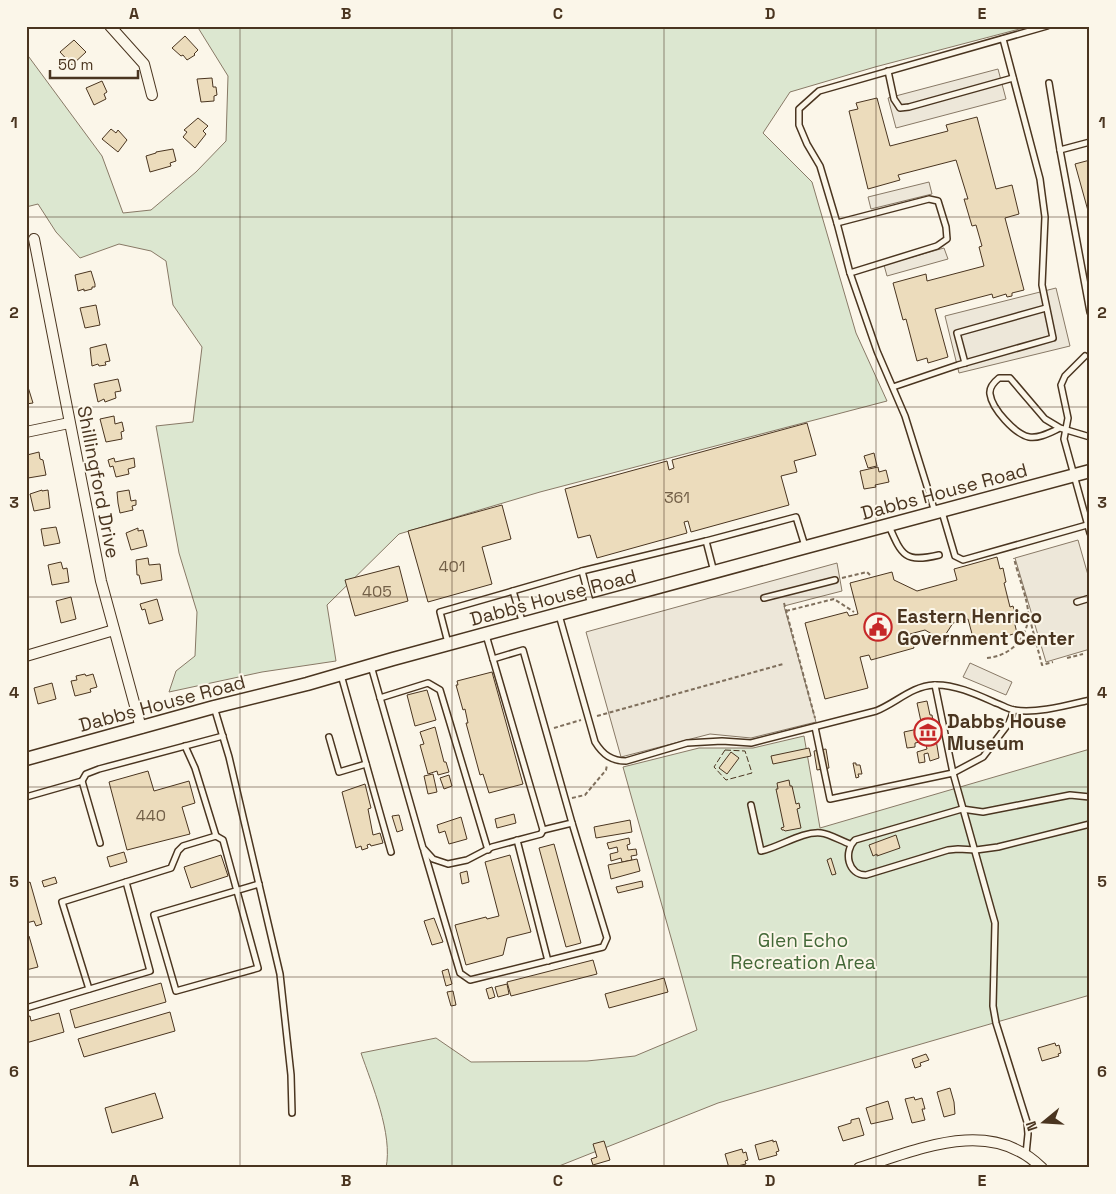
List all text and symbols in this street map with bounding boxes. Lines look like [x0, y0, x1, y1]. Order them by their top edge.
text: A [129, 3, 139, 24]
text: B [341, 3, 351, 24]
text: C [553, 3, 563, 24]
text: D [765, 3, 775, 24]
text: E [978, 3, 987, 24]
scale bar [50, 48, 138, 80]
text: 50 m [58, 55, 93, 74]
text: 1 [10, 112, 18, 133]
text: 1 [1098, 112, 1106, 133]
text: 2 [9, 302, 19, 323]
text: 2 [1097, 302, 1107, 323]
street label: Shillingford Drive [71, 404, 126, 561]
street label: Dabbs House Road [858, 457, 1030, 526]
house number: 361 [664, 487, 690, 508]
text: 3 [9, 492, 19, 513]
text: 3 [1097, 492, 1107, 513]
house number: 401 [439, 556, 465, 577]
street label: Dabbs House Road [467, 563, 639, 632]
house number: 405 [362, 581, 392, 602]
place label: Eastern Henrico Government Center [897, 604, 1075, 651]
public building icon: Eastern Henrico Government Center [863, 612, 893, 642]
street label: Dabbs House Road [76, 669, 248, 738]
text: 4 [9, 682, 19, 703]
text: 4 [1097, 682, 1107, 703]
place label: Dabbs House Museum [947, 709, 1066, 756]
museum icon: Dabbs House Museum [913, 717, 943, 747]
house number: 440 [136, 805, 166, 826]
text: 5 [9, 871, 19, 892]
text: 5 [1097, 871, 1107, 892]
park label: Glen Echo Recreation Area [730, 928, 876, 975]
text: 6 [9, 1061, 19, 1082]
text: 6 [1097, 1061, 1107, 1082]
north arrow [1018, 1096, 1068, 1146]
text: N [1022, 1119, 1042, 1133]
text: A [129, 1170, 139, 1191]
text: B [341, 1170, 351, 1191]
text: C [553, 1170, 563, 1191]
text: D [765, 1170, 775, 1191]
text: E [978, 1170, 987, 1191]

